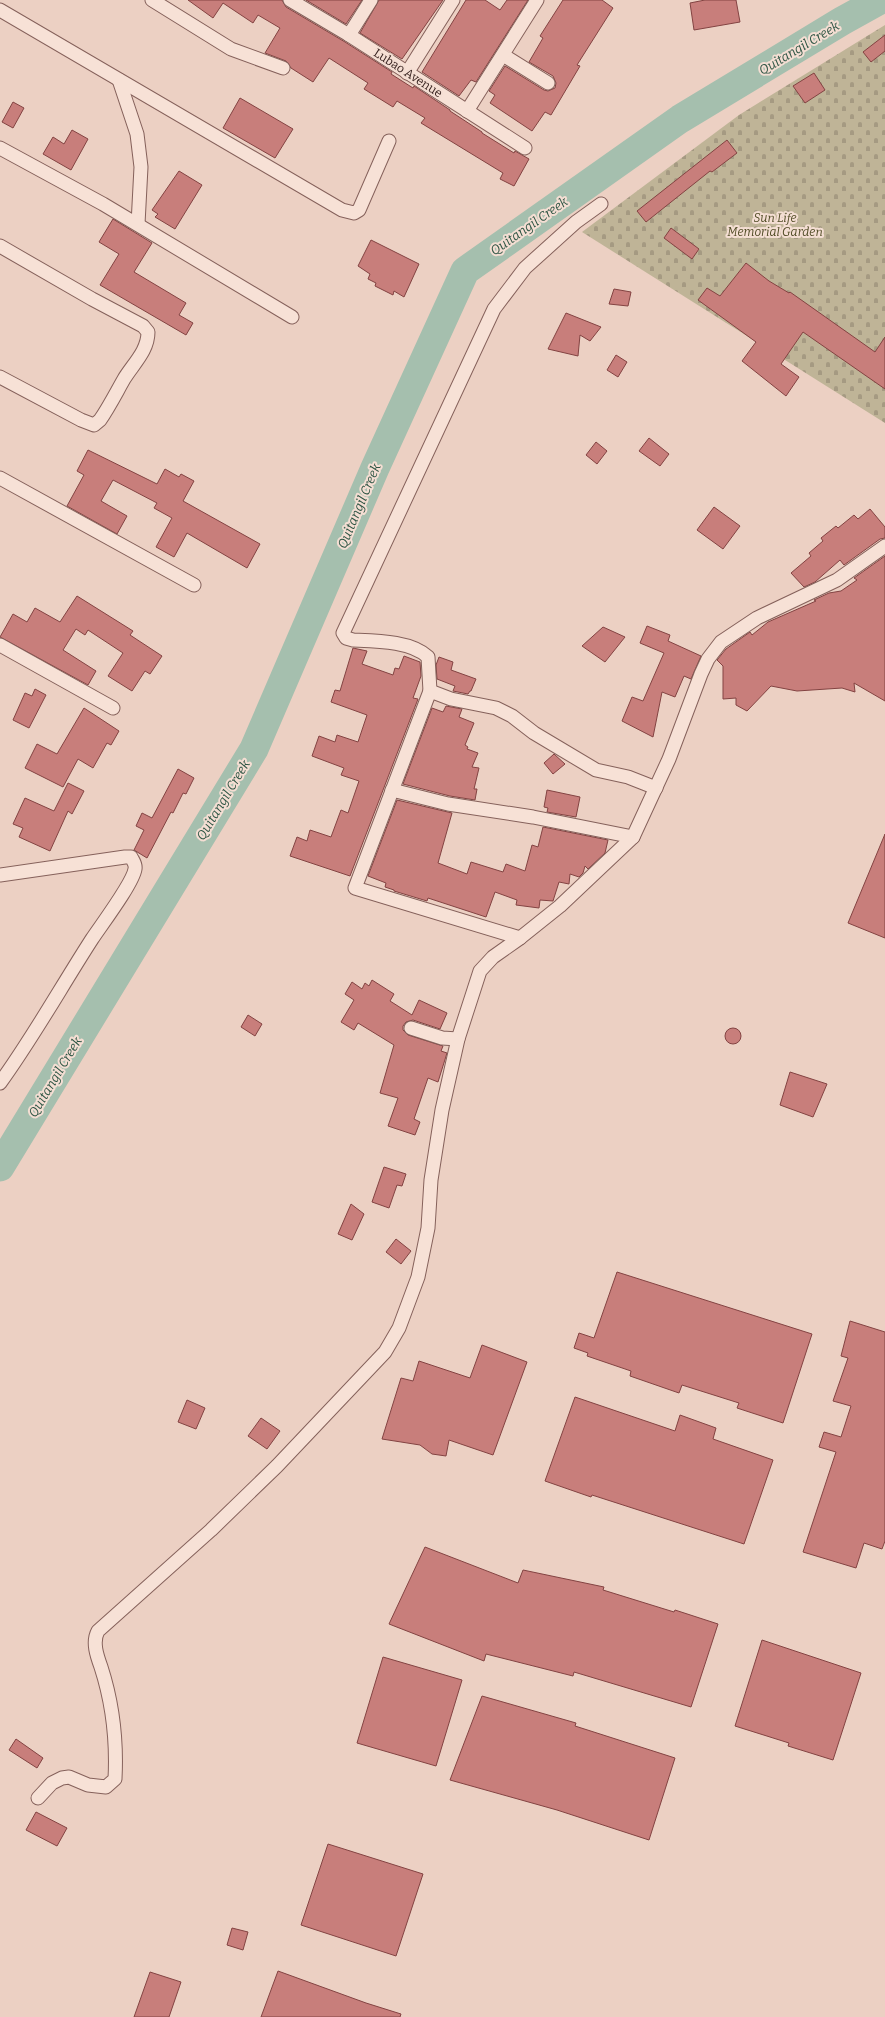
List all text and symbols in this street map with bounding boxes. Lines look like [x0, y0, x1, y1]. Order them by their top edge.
water label: Quitangil Creek [756, 18, 843, 78]
street label: Lubao Avenue [371, 46, 445, 100]
water label: Quitangil Creek [487, 193, 571, 258]
park label: Sun Life Memorial Garden [727, 211, 823, 239]
water label: Quitangil Creek [334, 460, 384, 551]
water label: Quitangil Creek [193, 756, 253, 843]
water label: Quitangil Creek [25, 1033, 85, 1120]

